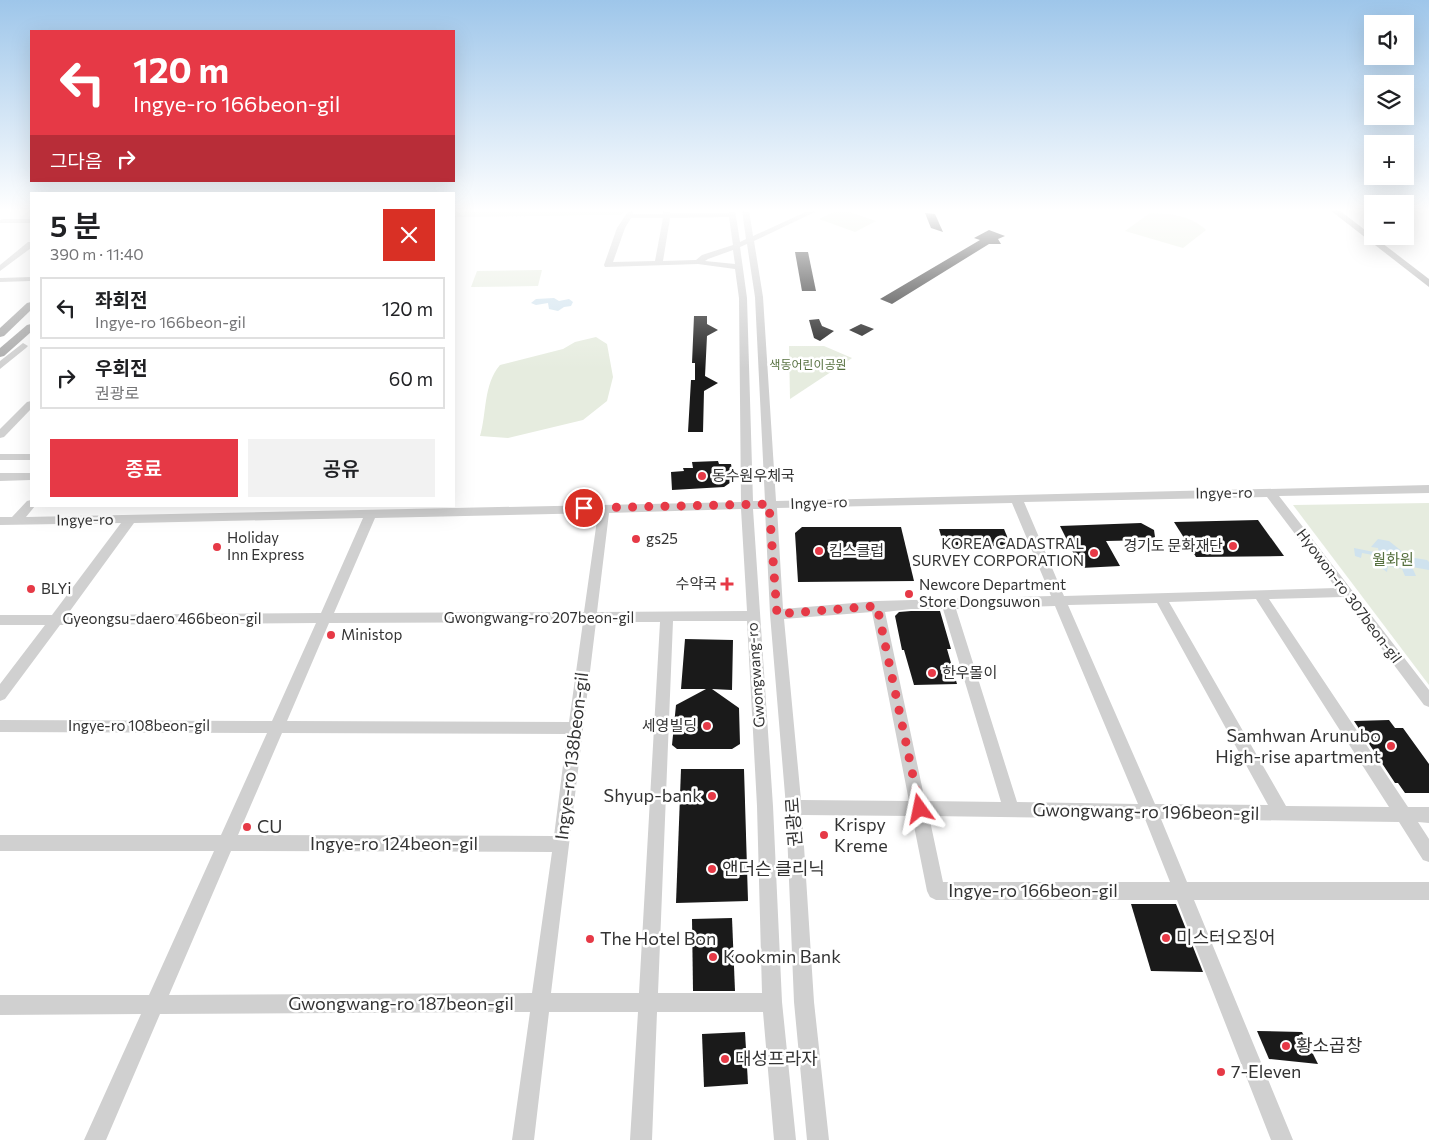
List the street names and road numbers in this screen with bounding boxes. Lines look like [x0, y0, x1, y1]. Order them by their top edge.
street label: Ingye-ro [1195, 483, 1253, 501]
street label: Ingye-ro [790, 492, 848, 512]
street label: Ingye-ro [56, 510, 114, 528]
street label: Hyowon-ro 307beon-gil [1293, 525, 1406, 666]
street label: Gwongwang-ro 207beon-gil [444, 608, 634, 626]
street label: Gyeongsu-daero 466beon-gil [63, 609, 261, 627]
street label: Gwongwang-ro [742, 622, 768, 728]
street label: Ingye-ro 138beon-gil [550, 671, 592, 841]
street label: Ingye-ro 108beon-gil [68, 716, 210, 734]
street label: 권광로 [780, 797, 806, 848]
street label: Gwongwang-ro 196beon-gil [1032, 798, 1260, 824]
street label: Ingye-ro 124beon-gil [310, 832, 478, 854]
street label: Ingye-ro 166beon-gil [948, 879, 1118, 901]
street label: Gwongwang-ro 187beon-gil [288, 992, 514, 1014]

